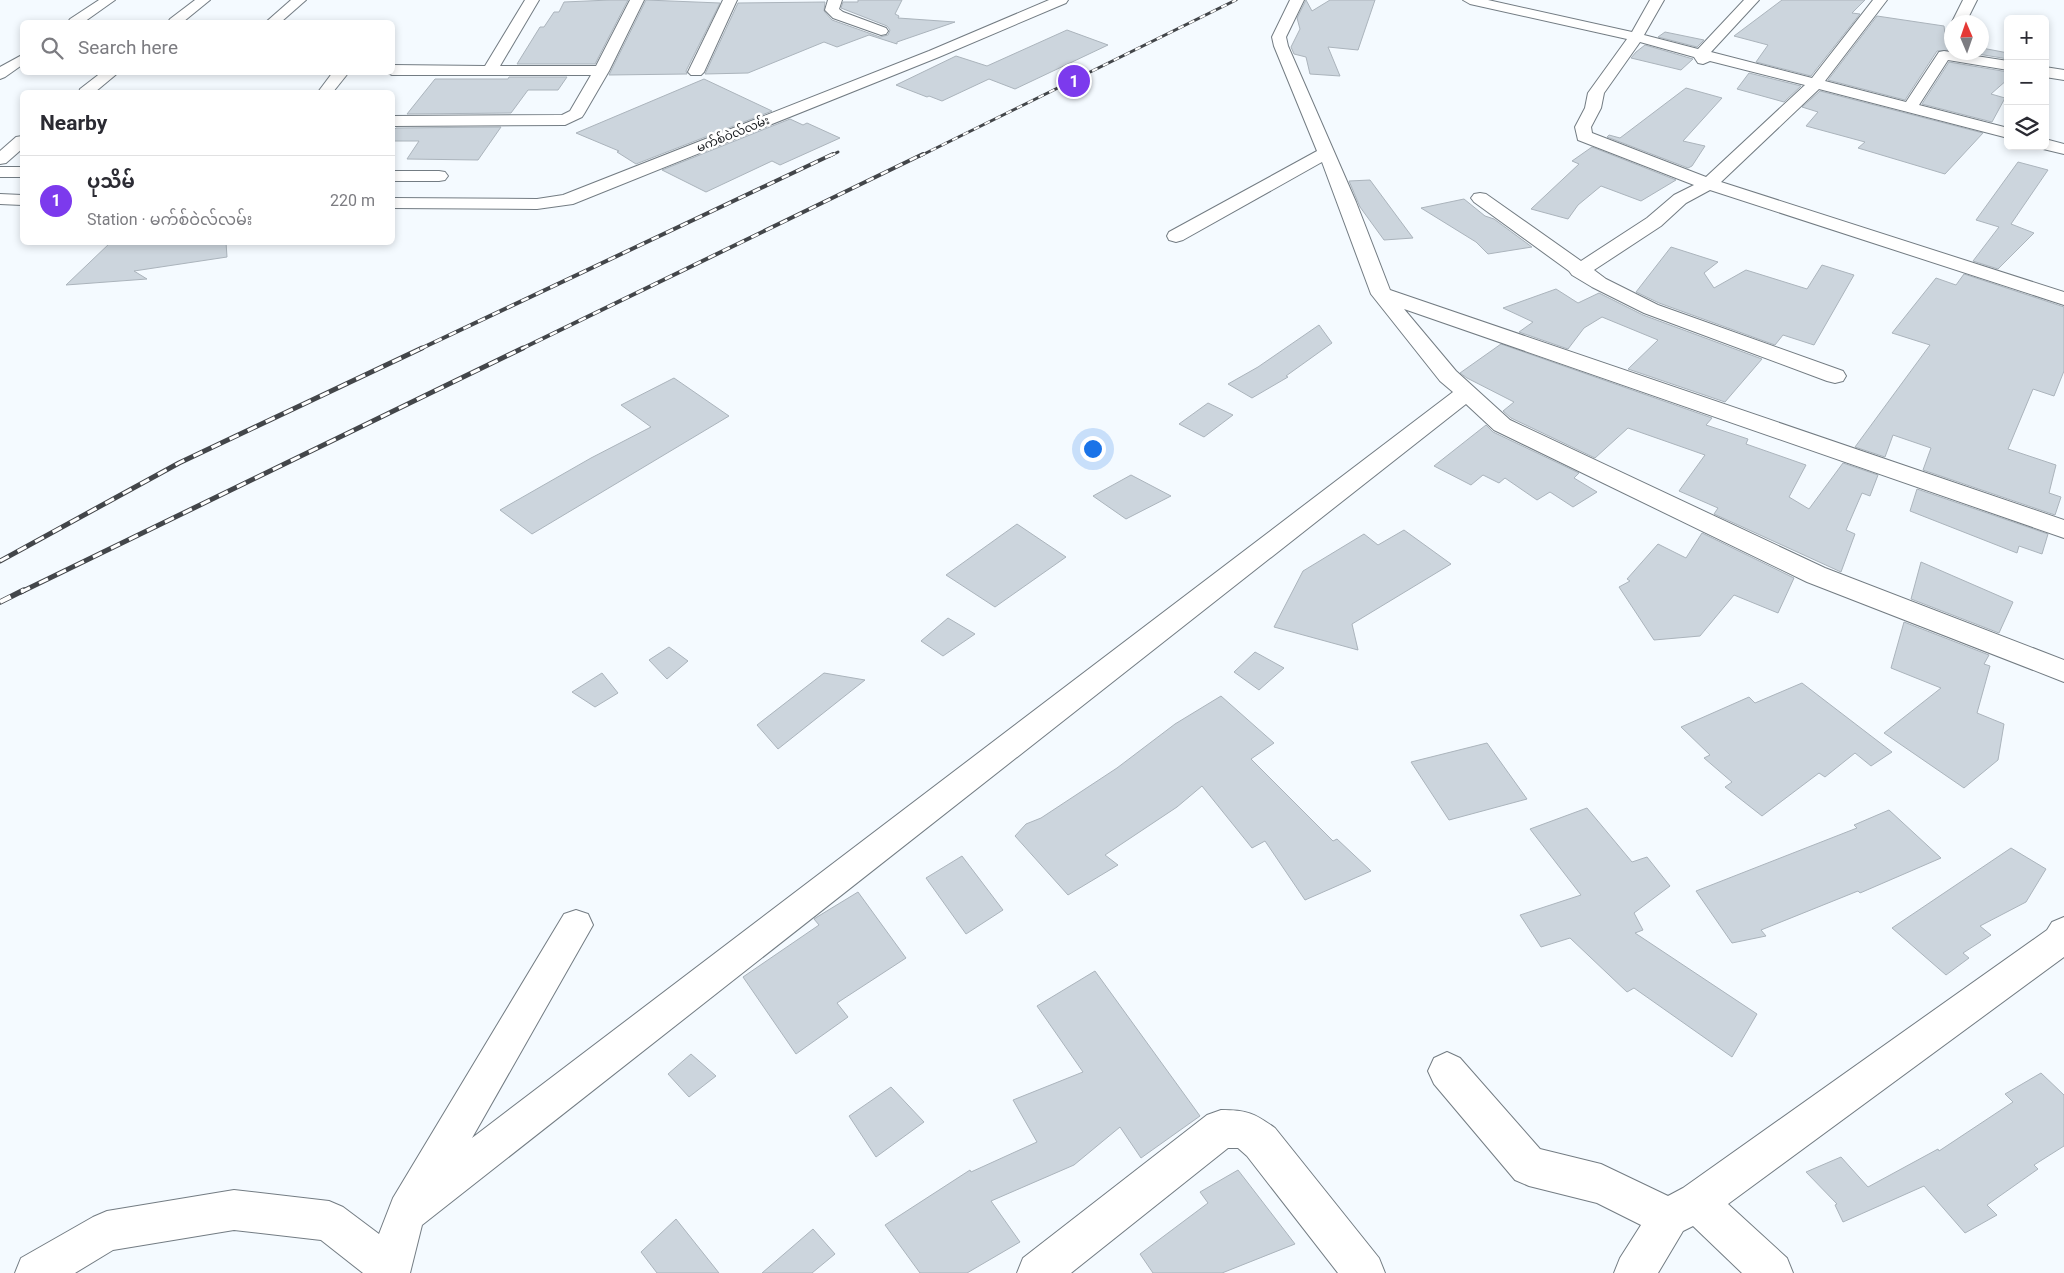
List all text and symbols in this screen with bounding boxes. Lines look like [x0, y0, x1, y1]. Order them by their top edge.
north arrow [1944, 15, 1989, 60]
map controls [2004, 15, 2049, 150]
button: + [2004, 15, 2049, 60]
search box [20, 20, 395, 75]
icon: search [38, 34, 66, 62]
text: Search here [78, 36, 178, 59]
button: − [2004, 60, 2049, 105]
pin: 1 [1058, 62, 1090, 100]
button: layers [2004, 105, 2049, 150]
text: Nearby [40, 111, 107, 135]
street label: မက်စ်ဝဲလ်လမ်း [694, 111, 771, 155]
text: ပုသိမ် [87, 170, 135, 193]
text: 1 [51, 191, 61, 210]
text: 220 m [330, 191, 375, 210]
text: Station · မက်စ်ဝဲလ်လမ်း [87, 210, 252, 229]
your location [1080, 436, 1106, 462]

